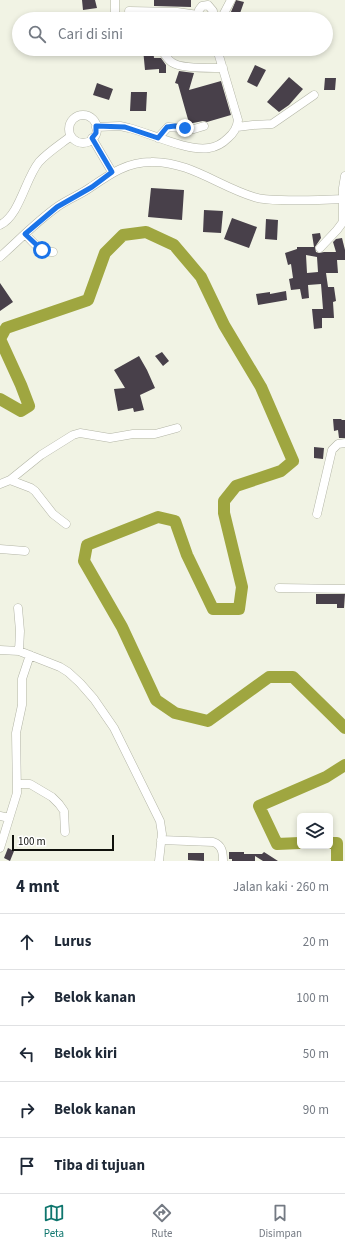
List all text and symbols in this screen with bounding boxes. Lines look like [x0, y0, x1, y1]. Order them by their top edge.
search box [12, 12, 333, 56]
icon: search [26, 23, 48, 45]
text: Cari di sini [58, 24, 123, 45]
route end [176, 119, 194, 137]
route start [33, 241, 51, 259]
map controls [297, 813, 333, 849]
button: layers [297, 813, 333, 849]
scale bar [12, 833, 114, 852]
text: 100 m [18, 834, 46, 849]
text: 4 mnt [16, 875, 59, 899]
text: Jalan kaki · 260 m [233, 878, 329, 896]
icon: ahead [16, 931, 38, 953]
text: Lurus [54, 931, 91, 952]
text: 20 m [303, 933, 329, 951]
icon: right [16, 987, 38, 1009]
text: Belok kanan [54, 987, 136, 1008]
text: 100 m [296, 989, 329, 1007]
icon: left [16, 1043, 38, 1065]
text: Belok kiri [54, 1043, 117, 1064]
text: 50 m [303, 1045, 329, 1063]
icon: right [16, 1099, 38, 1121]
text: Belok kanan [54, 1099, 136, 1120]
text: 90 m [303, 1101, 329, 1119]
icon: arrive [16, 1155, 38, 1177]
text: Tiba di tujuan [54, 1155, 145, 1176]
tab: Peta [43, 1202, 65, 1241]
tab: Rute [151, 1202, 173, 1241]
tab: Disimpan [259, 1202, 302, 1241]

